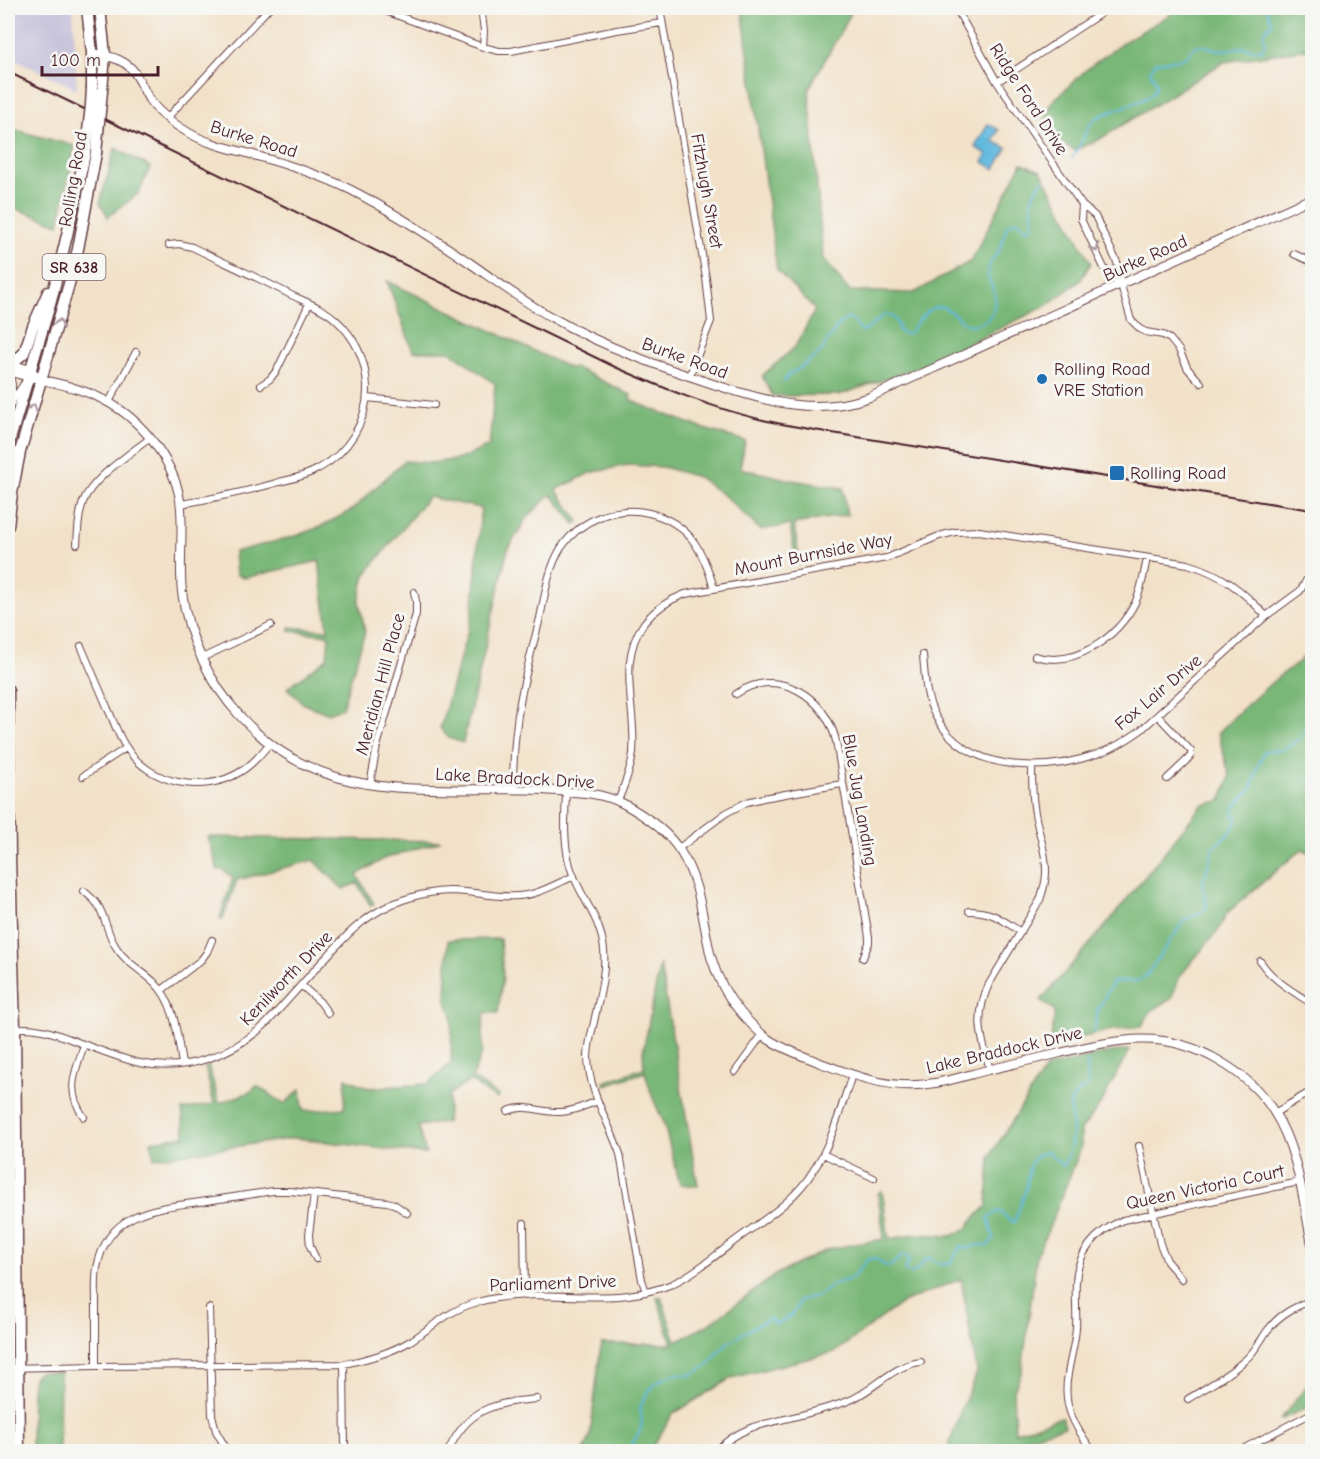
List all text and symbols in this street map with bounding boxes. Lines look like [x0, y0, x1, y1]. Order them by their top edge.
scale bar [42, 39, 158, 77]
street label: Ridge Ford Drive [985, 40, 1072, 159]
text: 100 m [51, 50, 101, 71]
street label: Burke Road [208, 116, 300, 163]
street label: Rolling Road [55, 130, 92, 228]
street label: Fitzhugh Street [686, 132, 727, 251]
street label: Burke Road [1100, 231, 1190, 286]
one-way arrow [1087, 242, 1099, 253]
road number: SR 638 [42, 254, 106, 280]
one-way arrow [52, 318, 64, 329]
street label: Burke Road [639, 333, 731, 384]
place label: Rolling Road VRE Station [1054, 359, 1150, 401]
marker: Rolling Road VRE Station [1035, 372, 1049, 386]
one-way arrow [26, 403, 38, 414]
place label: Rolling Road [1130, 463, 1226, 484]
marker: Rolling Road [1108, 464, 1126, 482]
street label: Mount Burnside Way [732, 529, 895, 580]
street label: Meridian Hill Place [351, 611, 410, 757]
street label: Fox Lair Drive [1111, 650, 1206, 735]
street label: Blue Jug Landing [838, 733, 881, 868]
street label: Lake Braddock Drive [435, 764, 595, 793]
street label: Kenilworth Drive [236, 927, 337, 1030]
street label: Lake Braddock Drive [924, 1022, 1084, 1079]
street label: Queen Victoria Court [1124, 1160, 1287, 1215]
street label: Parliament Drive [489, 1271, 617, 1296]

